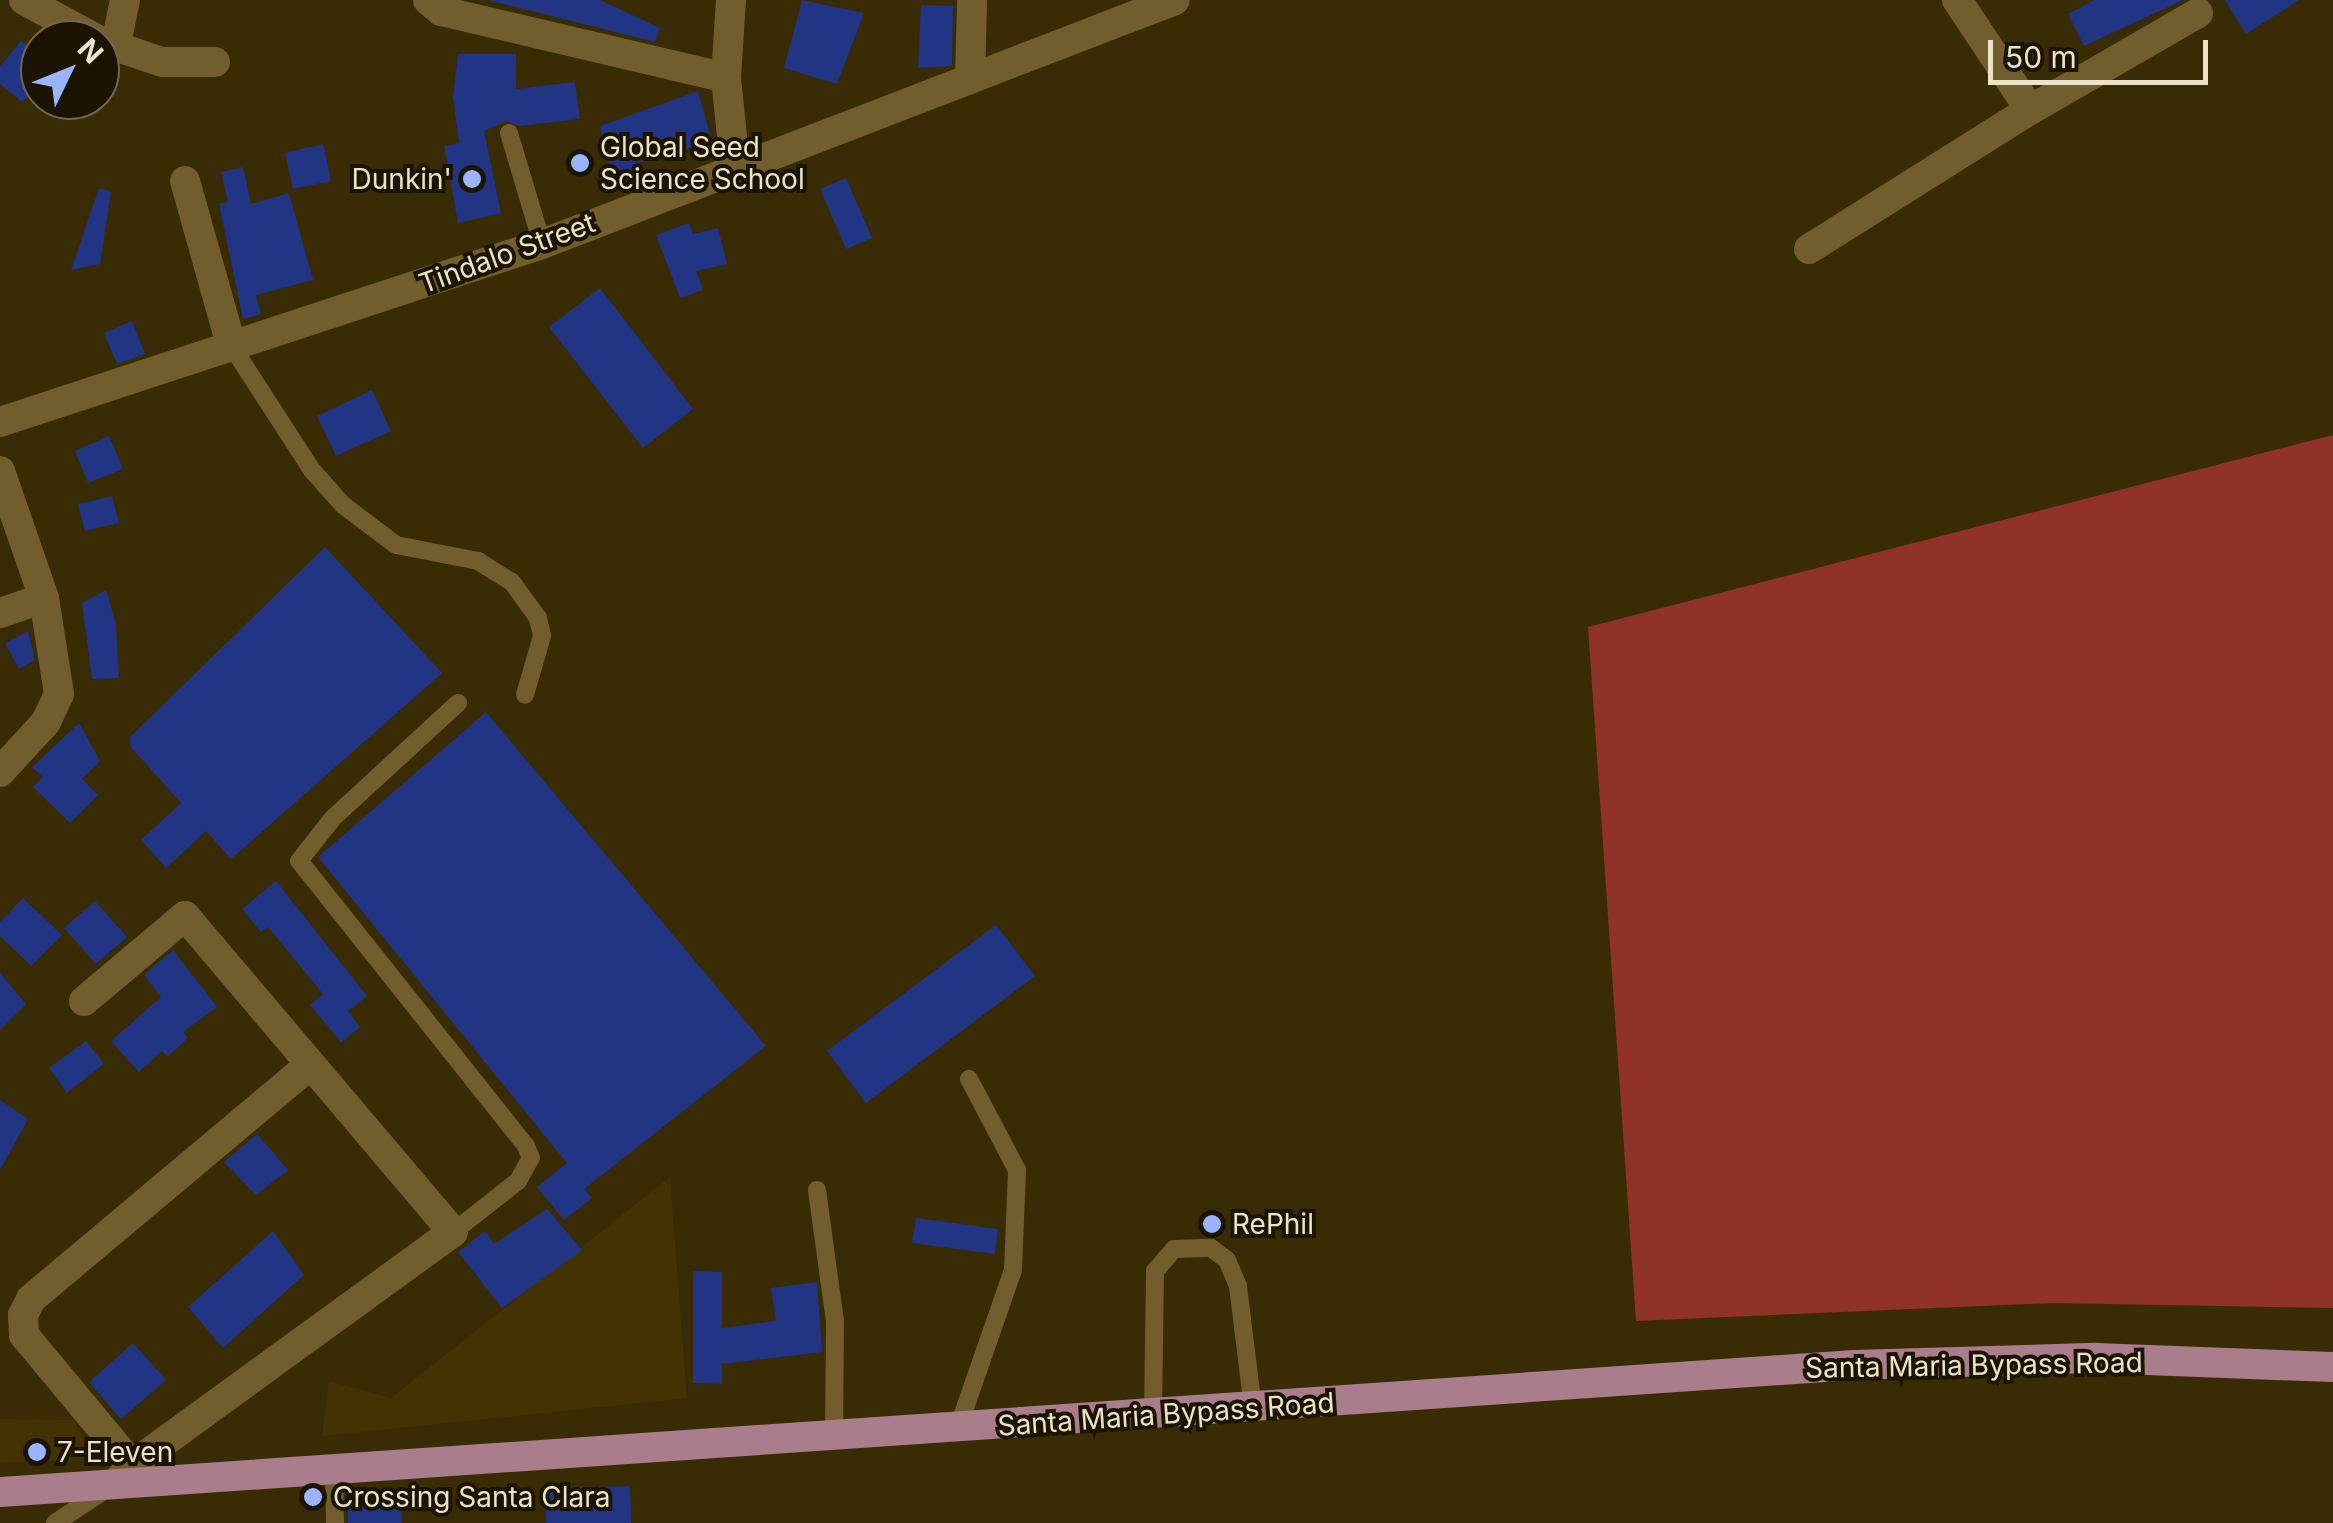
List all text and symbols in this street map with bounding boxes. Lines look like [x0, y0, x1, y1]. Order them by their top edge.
north arrow [20, 20, 120, 120]
scale bar [1993, 20, 2213, 82]
text: N [71, 32, 110, 70]
text: 50 m [2005, 39, 2077, 75]
place label: Global Seed Science School [600, 130, 805, 196]
marker: Global Seed Science School [569, 152, 591, 174]
place label: Dunkin' [352, 162, 452, 196]
marker: Dunkin' [461, 168, 483, 190]
street label: Tindalo Street [414, 206, 600, 300]
place label: RePhil [1232, 1207, 1314, 1241]
marker: RePhil [1201, 1213, 1223, 1235]
street label: Santa Maria Bypass Road [1805, 1345, 2143, 1385]
street label: Santa Maria Bypass Road [996, 1385, 1336, 1443]
place label: 7-Eleven [57, 1435, 173, 1469]
marker: 7-Eleven [26, 1441, 48, 1463]
place label: Crossing Santa Clara [333, 1480, 611, 1514]
marker: Crossing Santa Clara [302, 1486, 324, 1508]

